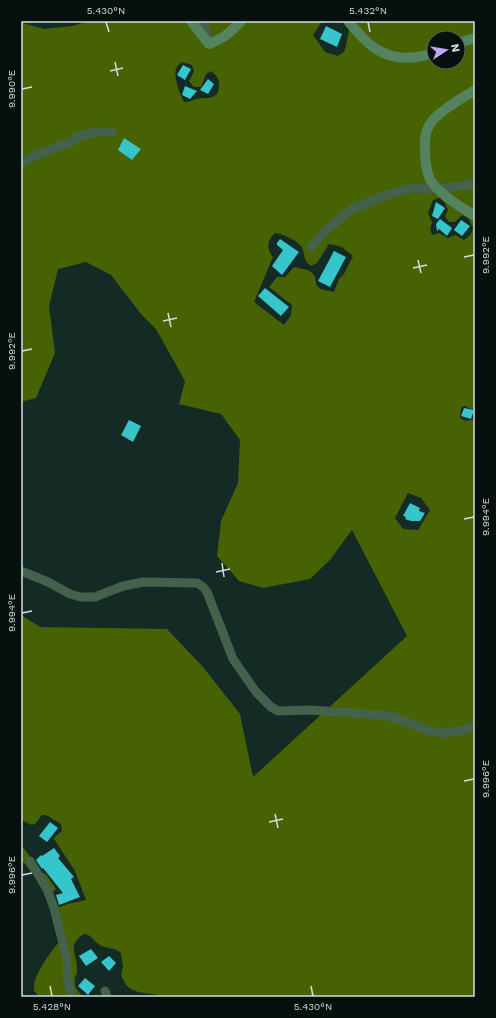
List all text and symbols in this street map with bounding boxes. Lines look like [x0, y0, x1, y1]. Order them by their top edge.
text: 5.430°N [87, 5, 125, 16]
text: 5.432°N [349, 5, 387, 16]
north arrow [426, 30, 466, 70]
text: N [448, 43, 462, 53]
text: 9.990°E [6, 70, 17, 108]
text: 9.992°E [480, 236, 491, 274]
text: 9.992°E [6, 332, 17, 370]
text: 9.994°E [480, 498, 491, 536]
text: 9.994°E [6, 594, 17, 632]
text: 9.996°E [480, 760, 491, 798]
text: 9.996°E [6, 856, 17, 894]
text: 5.428°N [33, 1001, 71, 1012]
text: 5.430°N [294, 1001, 332, 1012]

